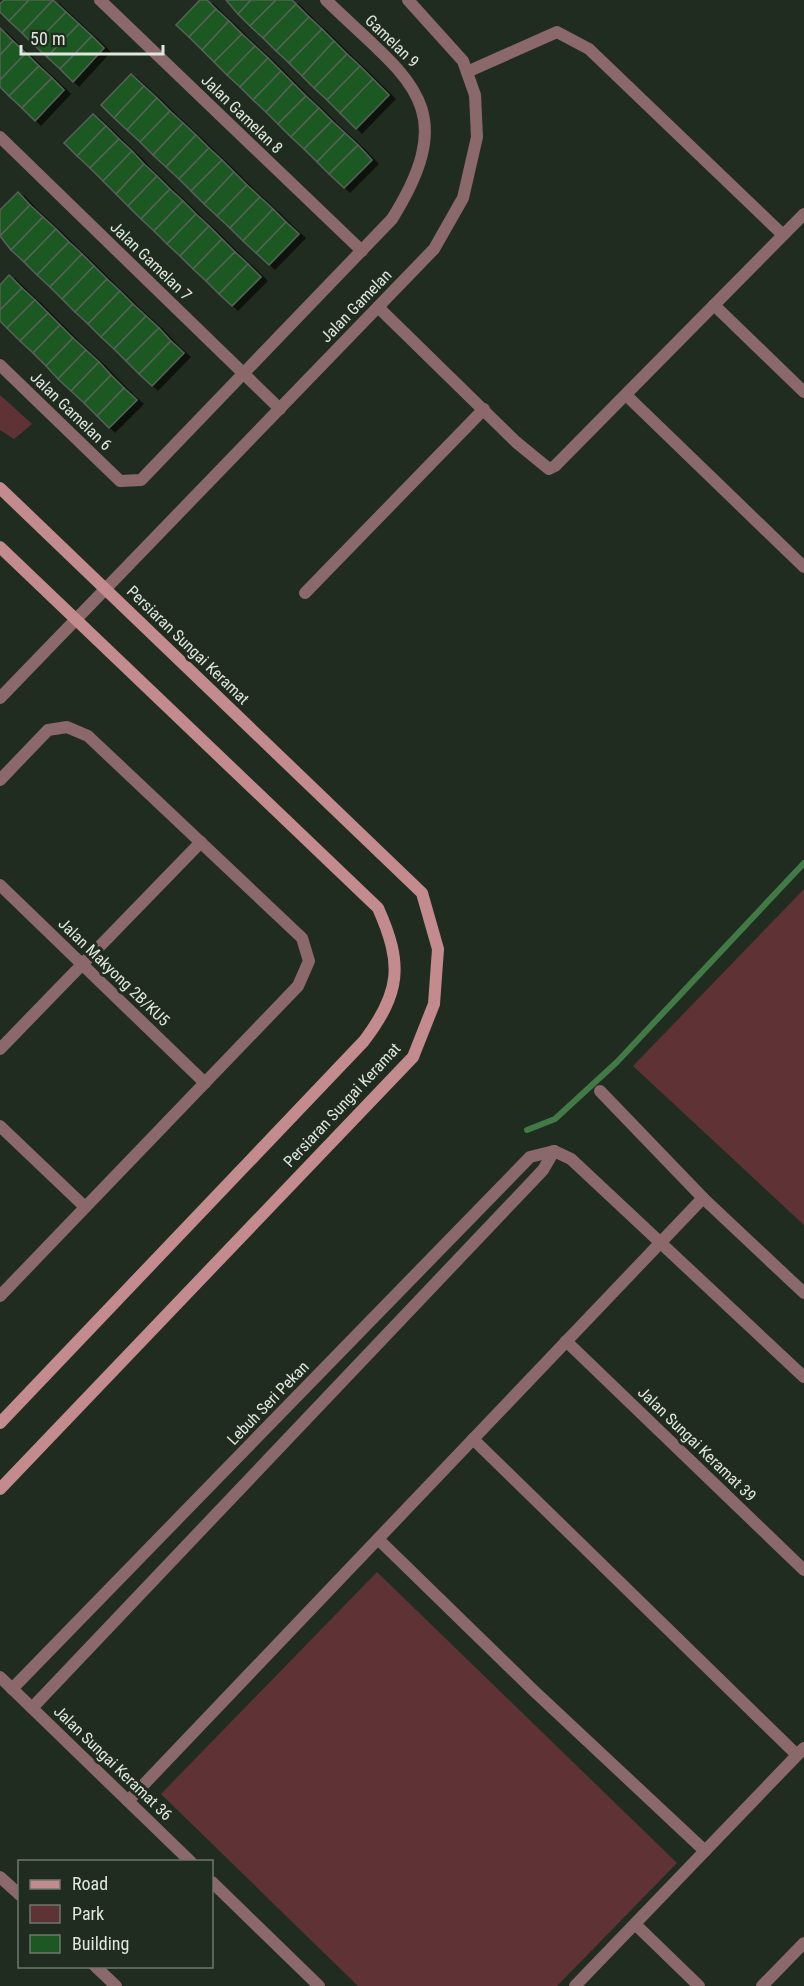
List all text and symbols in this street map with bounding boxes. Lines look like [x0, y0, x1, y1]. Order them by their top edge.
street label: Gamelan 9 [361, 11, 423, 71]
scale bar [21, 18, 164, 56]
text: 50 m [30, 28, 65, 49]
street label: Jalan Gamelan 8 [197, 71, 287, 157]
street label: Jalan Gamelan 7 [106, 218, 196, 305]
street label: Jalan Gamelan [317, 266, 395, 346]
street label: Jalan Gamelan 6 [26, 368, 116, 455]
street label: Persiaran Sungai Keramat [123, 582, 253, 709]
street label: Jalan Makyong 2B/KU5 [54, 914, 174, 1030]
street label: Persiaran Sungai Keramat [280, 1039, 405, 1171]
street label: Lebuh Seri Pekan [223, 1357, 313, 1449]
street label: Jalan Sungai Keramat 39 [634, 1383, 760, 1505]
street label: Jalan Sungai Keramat 36 [50, 1702, 176, 1824]
legend [18, 1860, 213, 1968]
text: Road [72, 1873, 108, 1894]
text: Park [72, 1903, 104, 1924]
text: Building [72, 1933, 129, 1954]

